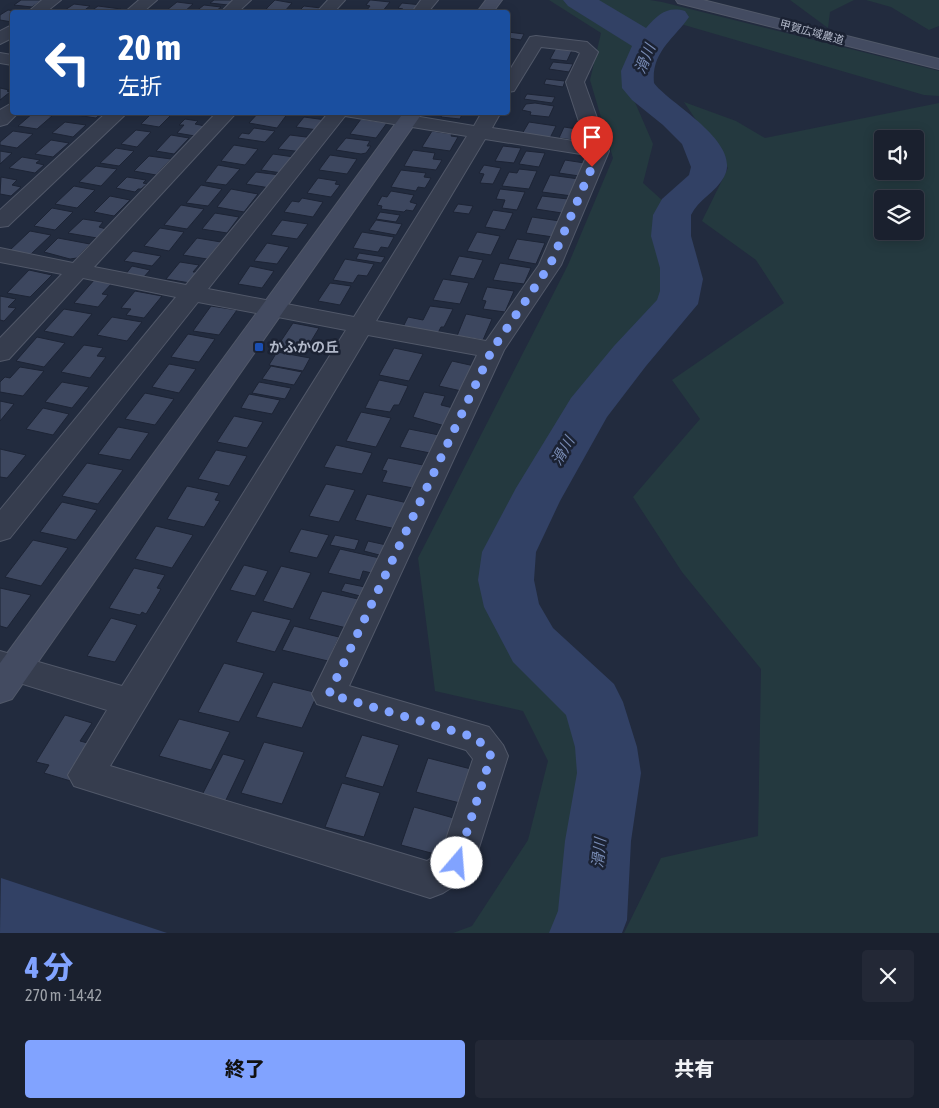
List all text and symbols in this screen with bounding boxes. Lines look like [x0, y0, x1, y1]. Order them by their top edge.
street label: 甲賀広域農道 [779, 18, 845, 46]
text: 20 m [118, 27, 181, 67]
icon: left [35, 30, 100, 95]
water label: 滑川 [631, 40, 659, 76]
text: 左折 [118, 73, 162, 99]
pin [571, 116, 613, 167]
icon: arrive [578, 123, 606, 151]
map controls [874, 130, 924, 240]
button: sound [874, 130, 924, 180]
button: layers [874, 190, 924, 240]
place label: かふかの丘 [269, 339, 339, 355]
marker: かふかの丘 [253, 341, 265, 353]
water label: 滑川 [548, 432, 578, 468]
water label: 滑川 [588, 835, 609, 869]
position arrow [430, 836, 482, 888]
text: 4 分 [25, 950, 73, 984]
button: close [862, 950, 914, 1002]
text: 270 m · 14:42 [25, 986, 102, 1004]
button: 終了 [25, 1040, 465, 1098]
button: 共有 [475, 1040, 914, 1098]

